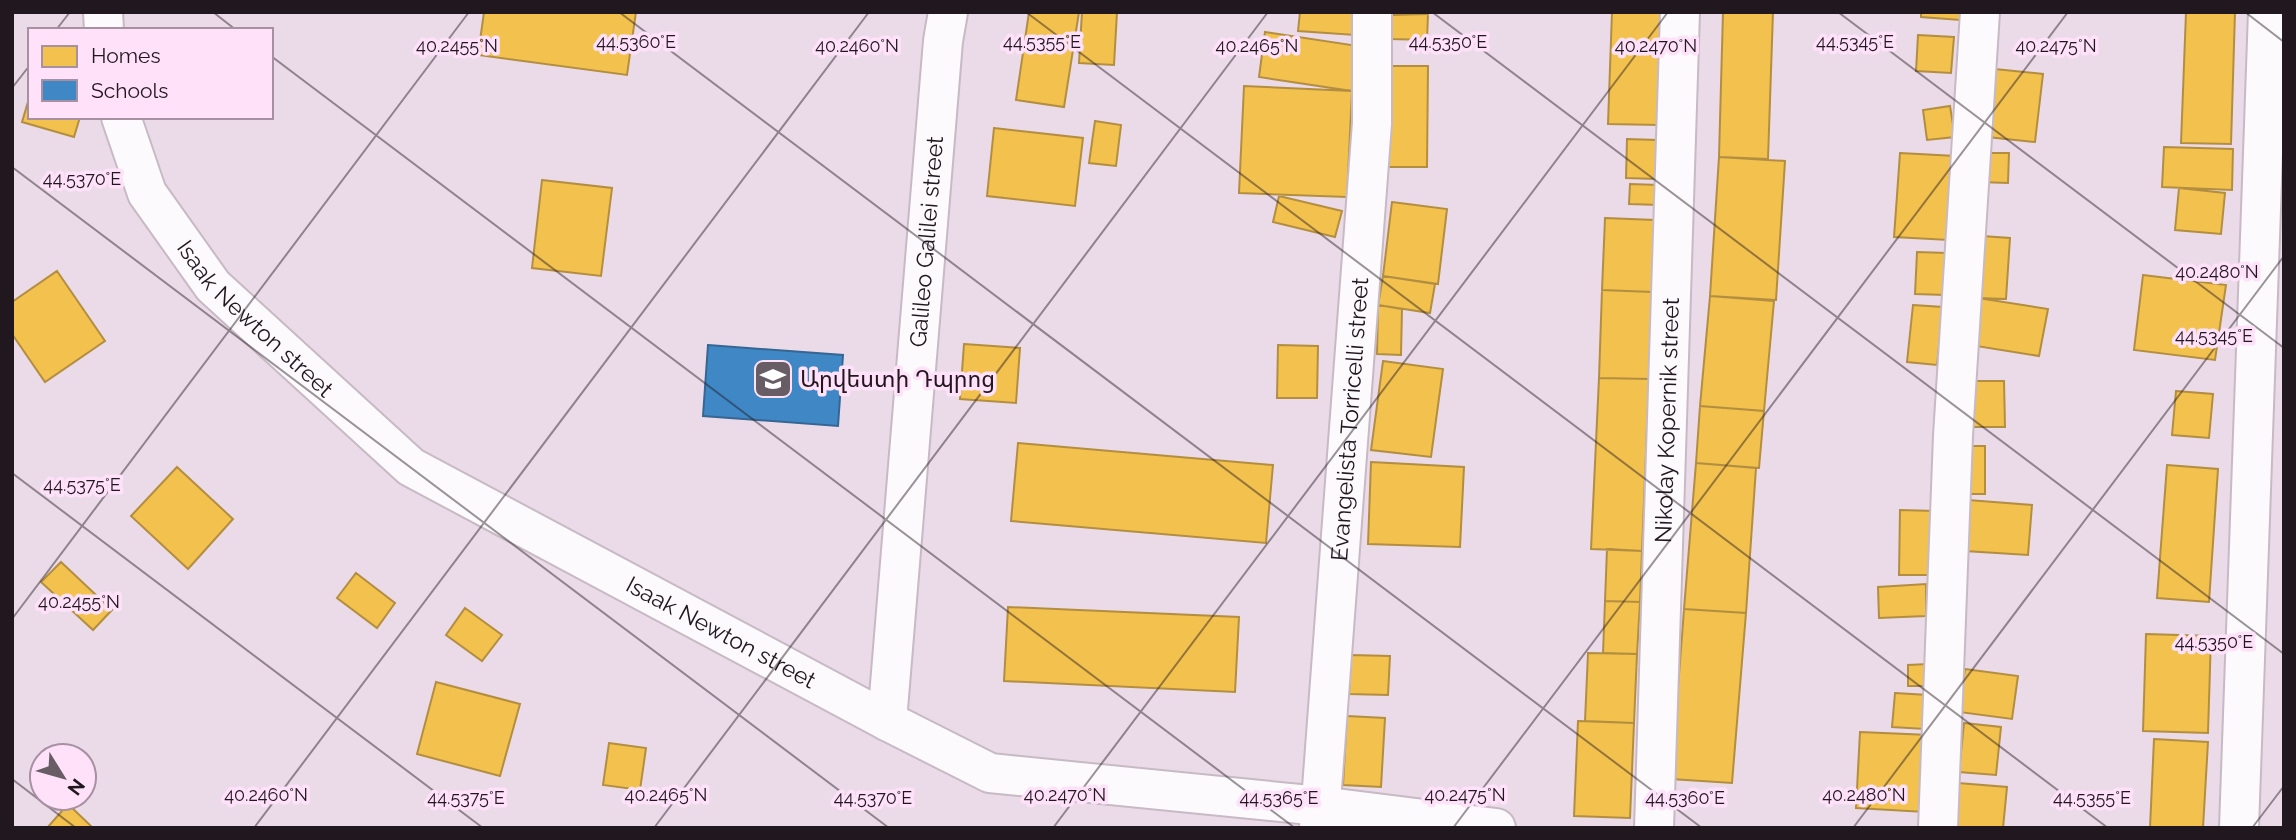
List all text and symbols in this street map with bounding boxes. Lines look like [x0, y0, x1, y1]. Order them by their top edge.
legend [28, 28, 273, 119]
text: 44.5360°E [596, 31, 676, 52]
text: 44.5355°E [1003, 31, 1081, 52]
text: 44.5350°E [1409, 31, 1487, 52]
text: 44.5345°E [1816, 31, 1894, 52]
text: 40.2455°N [416, 35, 498, 56]
text: 40.2460°N [815, 35, 899, 56]
text: 40.2465°N [1216, 35, 1298, 56]
text: 40.2470°N [1615, 35, 1697, 56]
text: 40.2475°N [2015, 35, 2097, 56]
text: Homes [91, 43, 161, 68]
text: Schools [91, 78, 168, 103]
street label: Galileo Galilei street [904, 135, 948, 348]
text: 44.5370°E [43, 168, 121, 189]
street label: Isaak Newton street [172, 235, 339, 402]
text: 40.2480°N [2175, 261, 2259, 282]
street label: Evangelista Torricelli street [1325, 276, 1373, 562]
street label: Nikolay Kopernik street [1649, 297, 1684, 543]
text: 44.5345°E [2175, 325, 2253, 346]
school or university icon: Արվեստի Դպրոց [752, 358, 794, 400]
place label: Արվեստի Դպրոց [800, 365, 995, 393]
text: 44.5375°E [43, 474, 121, 495]
street label: Isaak Newton street [622, 570, 821, 694]
text: 40.2455°N [38, 591, 120, 612]
text: 44.5350°E [2175, 631, 2253, 652]
north arrow [28, 742, 98, 812]
text: N [63, 775, 90, 800]
text: 40.2460°N [224, 784, 308, 805]
text: 40.2465°N [625, 784, 707, 805]
text: 40.2470°N [1024, 784, 1106, 805]
text: 40.2475°N [1424, 784, 1506, 805]
text: 40.2480°N [1822, 784, 1906, 805]
text: 44.5375°E [427, 787, 505, 808]
text: 44.5370°E [834, 787, 912, 808]
text: 44.5365°E [1240, 787, 1318, 808]
text: 44.5360°E [1645, 787, 1725, 808]
text: 44.5355°E [2053, 787, 2131, 808]

